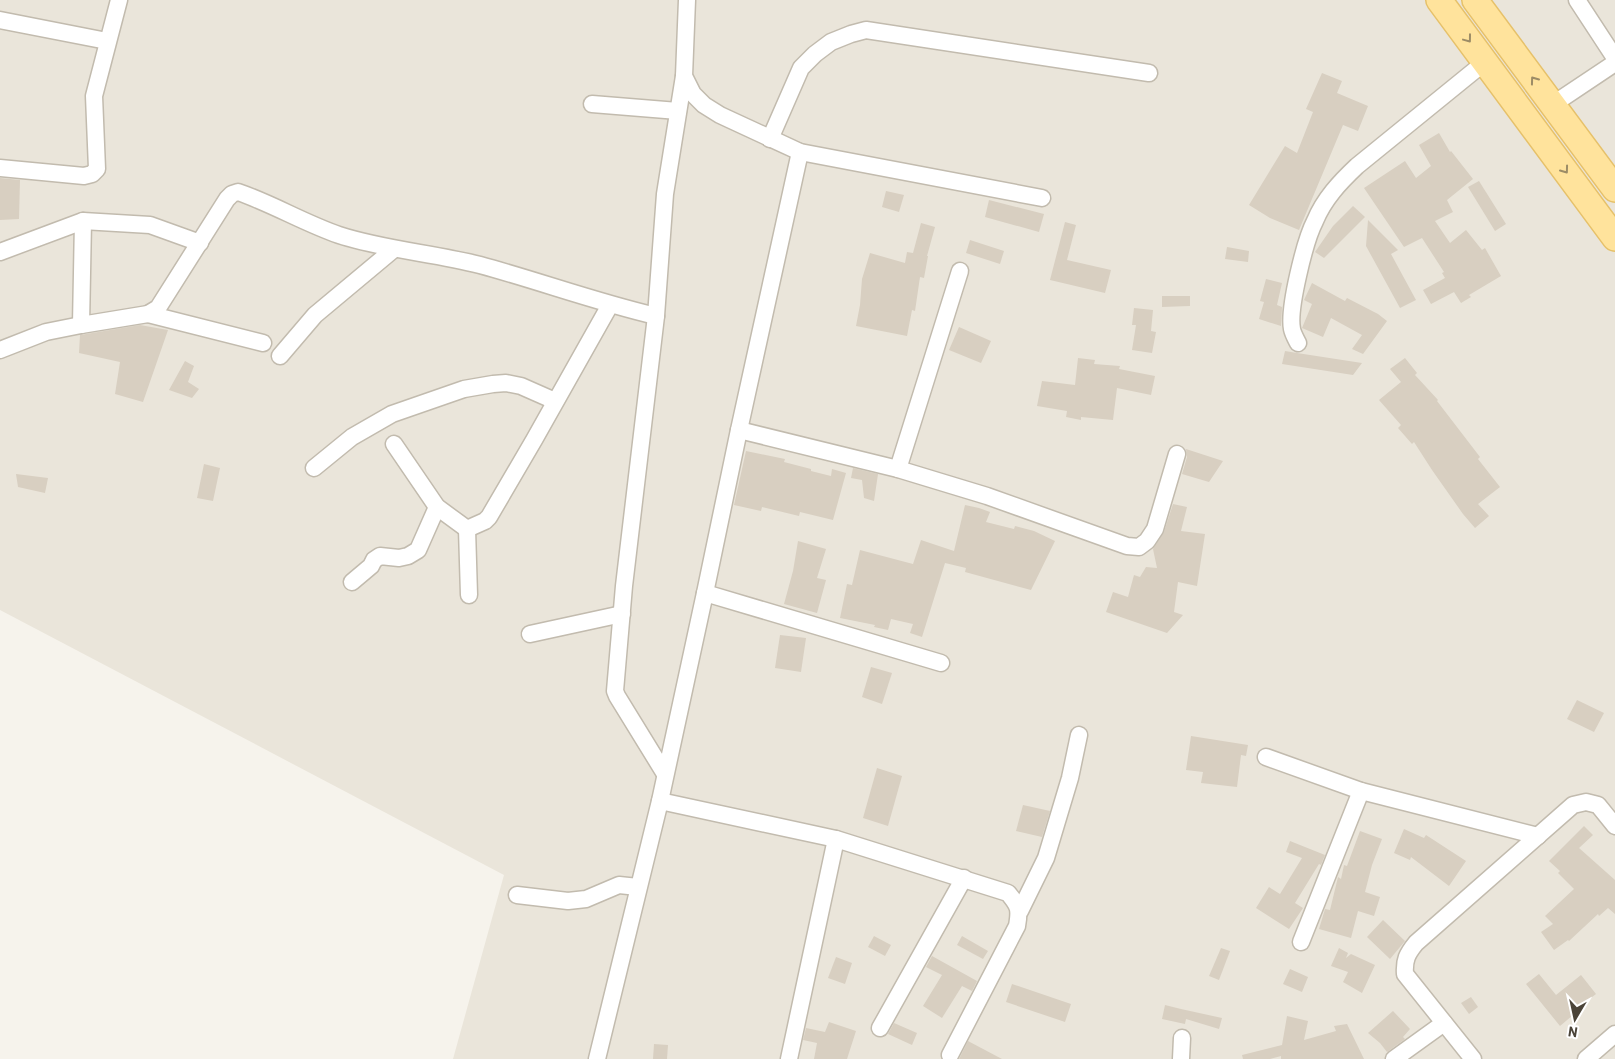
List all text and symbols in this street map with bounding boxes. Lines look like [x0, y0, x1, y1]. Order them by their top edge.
one-way arrow [1462, 33, 1471, 43]
one-way arrow [1531, 77, 1539, 86]
one-way arrow [1559, 164, 1567, 173]
north arrow [1550, 994, 1600, 1044]
text: N [1567, 1023, 1579, 1041]

